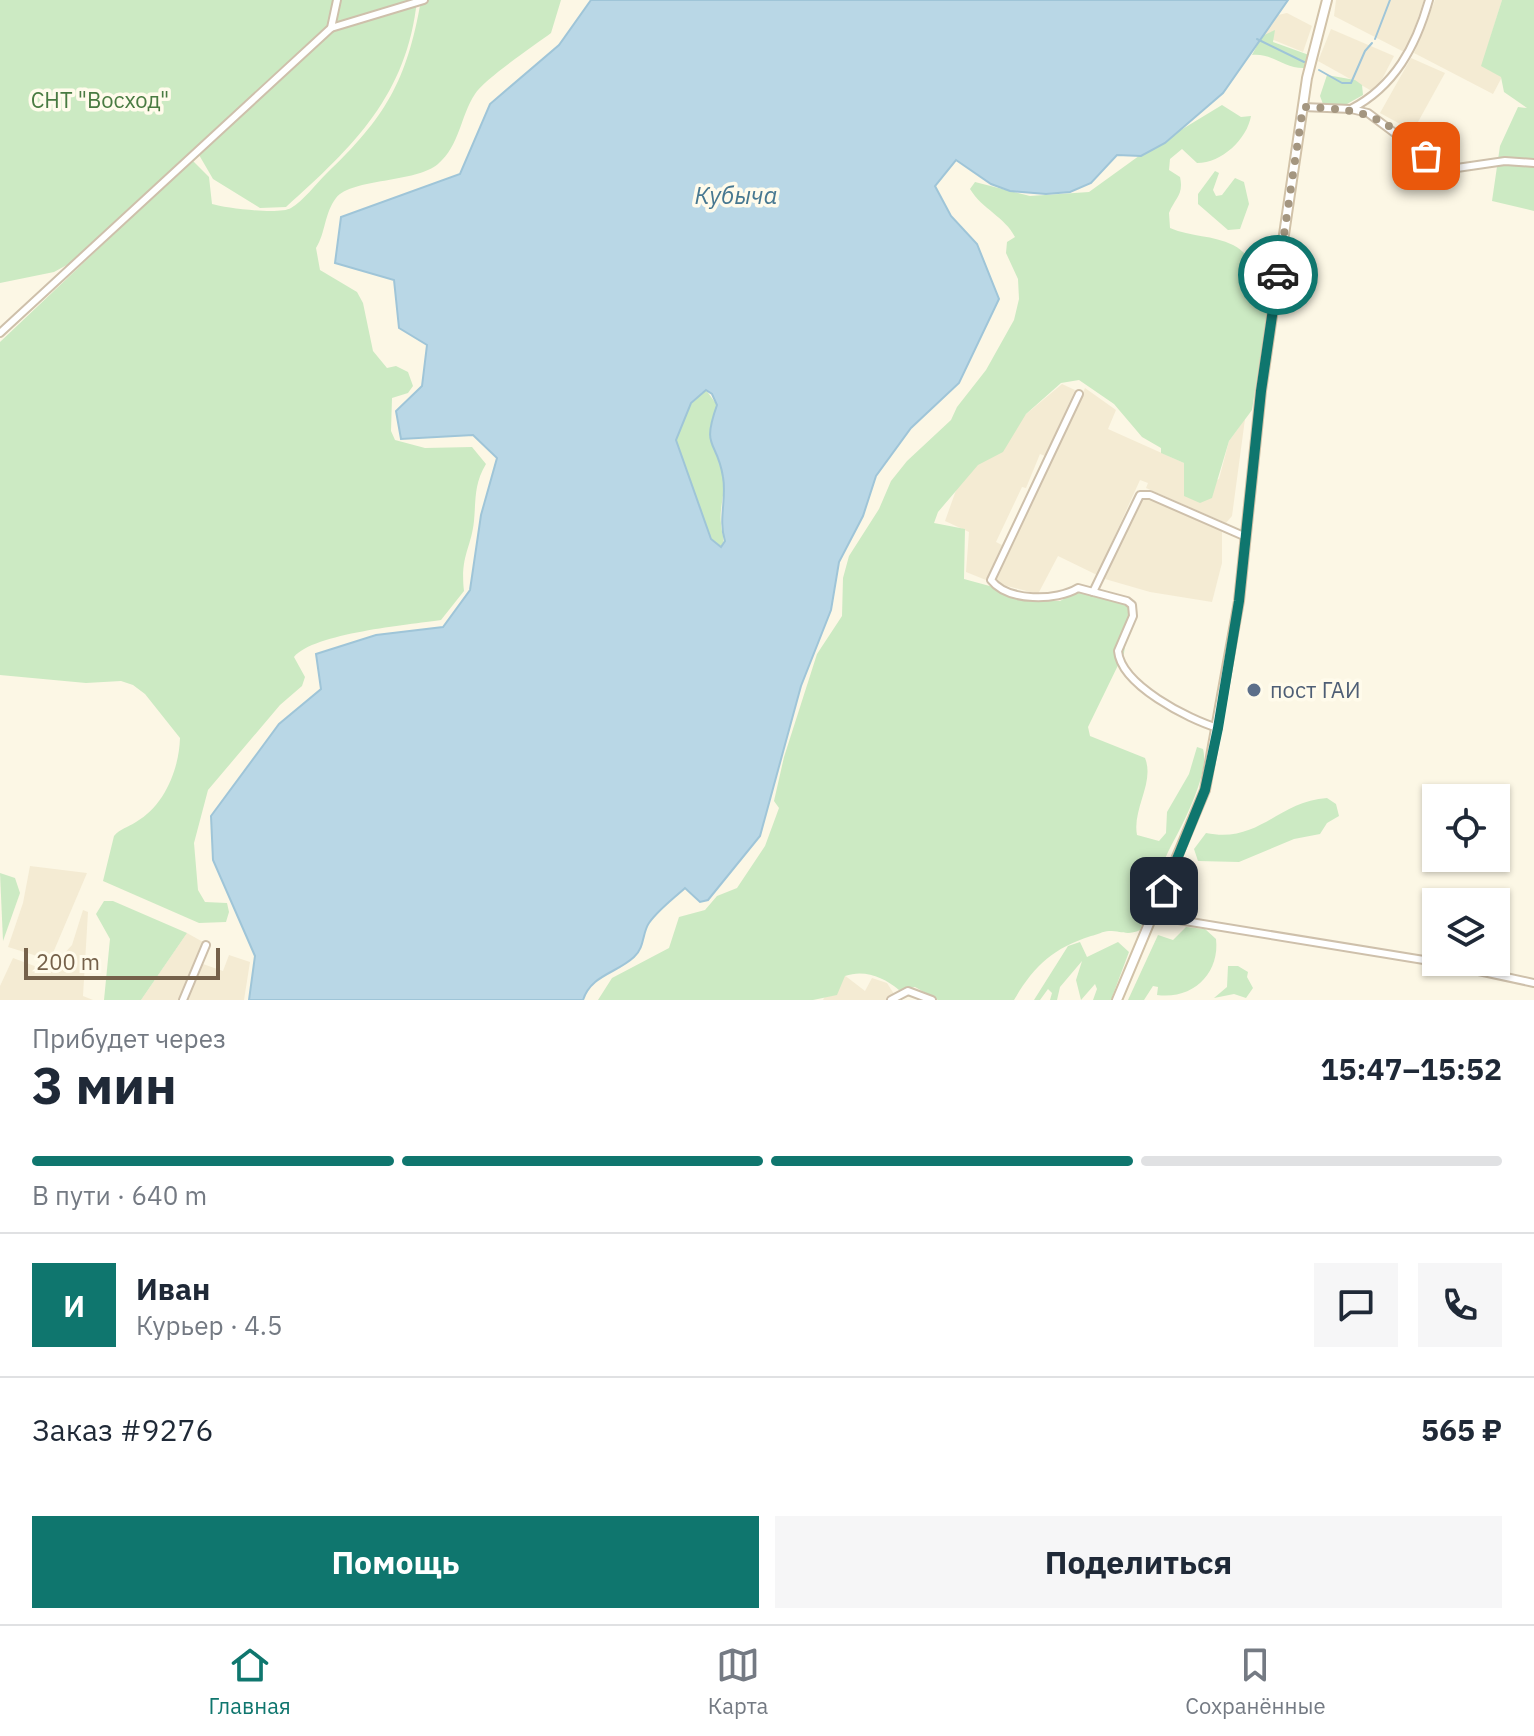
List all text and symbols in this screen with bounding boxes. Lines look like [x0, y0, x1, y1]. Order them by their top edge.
park label: СНТ "Восход" [31, 85, 169, 114]
pin [1392, 122, 1460, 190]
icon: bag [1404, 134, 1448, 178]
water label: Кубыча [694, 179, 778, 211]
courier [1238, 235, 1318, 315]
icon: car [1256, 253, 1300, 297]
place label: пост ГАИ [1270, 675, 1360, 704]
marker: пост ГАИ [1245, 681, 1263, 699]
map controls [1422, 784, 1510, 976]
button: locate [1422, 784, 1510, 872]
pin [1130, 857, 1198, 925]
icon: home [1142, 869, 1186, 913]
button: layers [1422, 888, 1510, 976]
scale bar [24, 944, 220, 980]
text: 200 m [36, 947, 100, 976]
text: Прибудет через [32, 1021, 226, 1055]
text: 15:47–15:52 [1321, 1049, 1502, 1088]
text: 3 мин [32, 1051, 177, 1118]
text: В пути · 640 m [32, 1178, 207, 1212]
button: chat [1314, 1263, 1398, 1347]
button: phone [1418, 1263, 1502, 1347]
text: Иван [136, 1269, 210, 1308]
text: И [63, 1286, 85, 1325]
text: Курьер · 4.5 [136, 1308, 283, 1342]
text: Заказ #9276 [32, 1410, 214, 1449]
text: 565 ₽ [1421, 1410, 1502, 1449]
button: Помощь [32, 1516, 759, 1608]
button: Поделиться [775, 1516, 1502, 1608]
tab: Главная [208, 1643, 291, 1720]
tab: Карта [708, 1643, 768, 1720]
tab: Сохранённые [1185, 1643, 1326, 1720]

